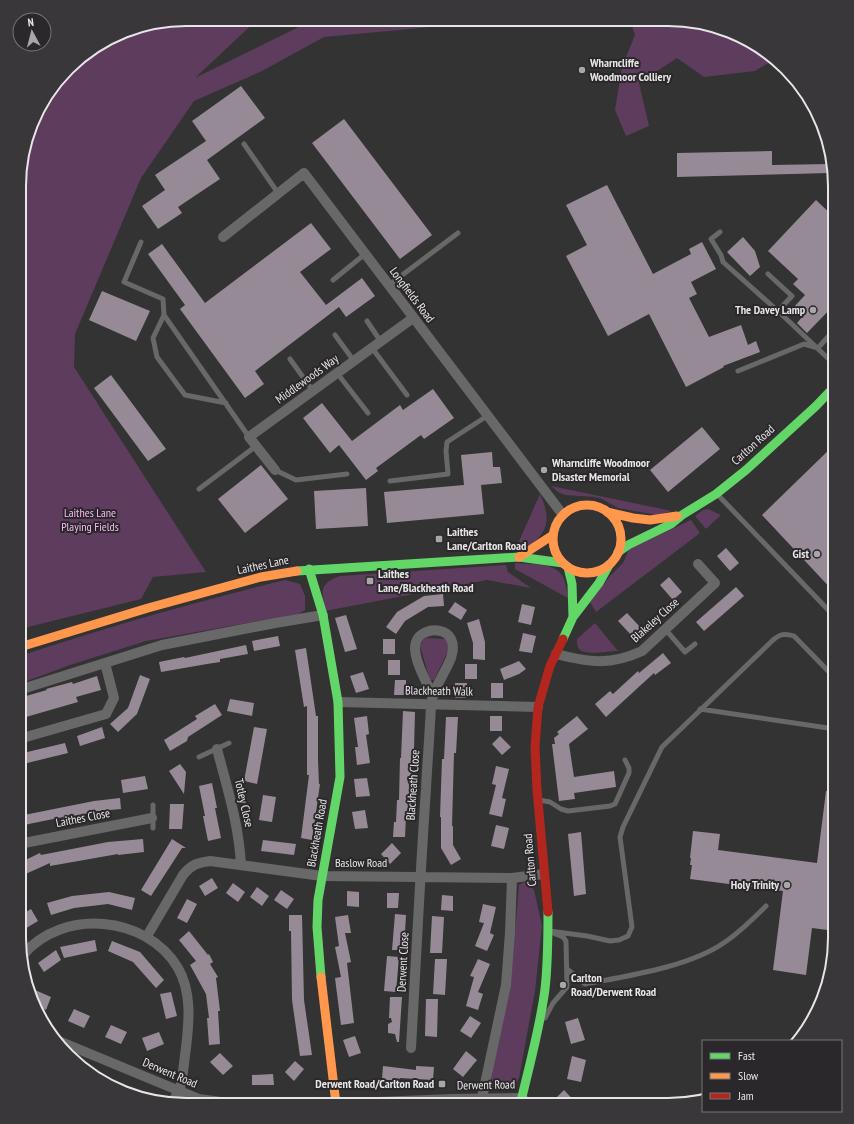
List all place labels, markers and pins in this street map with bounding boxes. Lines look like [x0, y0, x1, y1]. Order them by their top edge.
place label: Wharncliffe Woodmoor Colliery [589, 55, 671, 84]
marker: Wharncliffe Woodmoor Colliery [577, 65, 587, 75]
place label: The Davey Lamp [735, 302, 806, 317]
marker: The Davey Lamp [808, 305, 818, 315]
place label: Wharncliffe Woodmoor Disaster Memorial [551, 455, 650, 484]
marker: Wharncliffe Woodmoor Disaster Memorial [539, 465, 549, 475]
place label: Laithes Lane/Carlton Road [447, 524, 526, 553]
marker: Laithes Lane/Carlton Road [434, 534, 444, 544]
place label: Gist [793, 546, 810, 561]
marker: Gist [812, 549, 822, 559]
place label: Laithes Lane/Blackheath Road [378, 566, 474, 595]
marker: Laithes Lane/Blackheath Road [365, 576, 375, 586]
place label: Holy Trinity [731, 877, 779, 892]
marker: Holy Trinity [782, 880, 792, 890]
place label: Carlton Road/Derwent Road [571, 970, 656, 999]
marker: Carlton Road/Derwent Road [558, 980, 568, 990]
place label: Derwent Road/Carlton Road [315, 1076, 434, 1091]
marker: Derwent Road/Carlton Road [437, 1079, 447, 1089]

